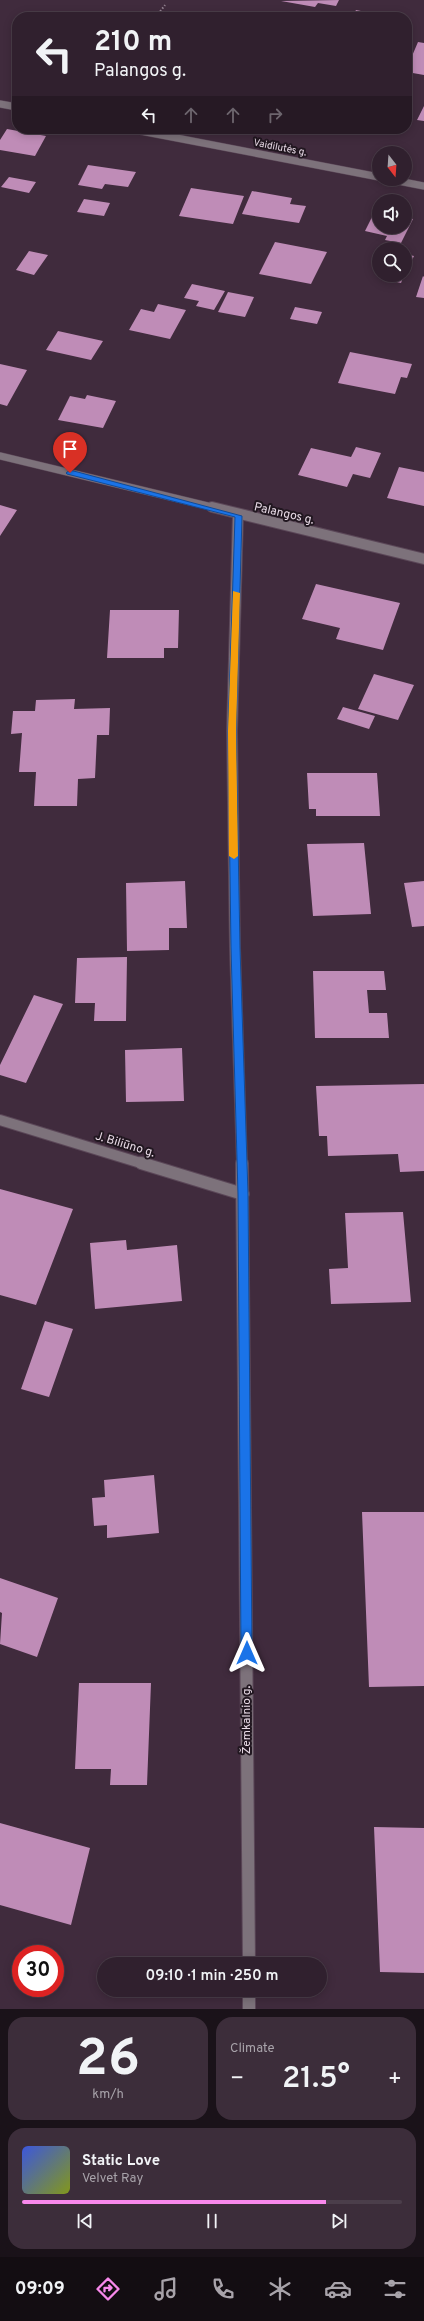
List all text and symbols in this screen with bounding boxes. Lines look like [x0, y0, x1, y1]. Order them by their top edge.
text: 210 m [94, 25, 172, 61]
icon: left [28, 28, 80, 80]
text: Palangos g. [94, 60, 186, 83]
icon: left [138, 104, 160, 126]
icon: ahead [180, 104, 202, 126]
icon: ahead [222, 104, 244, 126]
icon: right [264, 104, 286, 126]
street label: Vaidilutės g. [252, 136, 308, 160]
north arrow [372, 146, 412, 186]
map controls [372, 146, 412, 282]
button: sound [372, 194, 412, 234]
button: search [372, 242, 412, 282]
pin [53, 432, 87, 473]
icon: arrive [59, 438, 81, 460]
street label: Palangos g. [252, 499, 316, 529]
street label: J. Biliūno g. [93, 1128, 157, 1162]
position arrow [226, 1632, 268, 1674]
street label: Žemkalnio g. [239, 1685, 255, 1754]
speed limit sign: 30 [12, 1945, 64, 1997]
text: 09:10 · 1 min · 250 m [146, 1967, 278, 1986]
text: 26 [76, 2028, 140, 2094]
text: Climate [230, 2041, 275, 2057]
text: 21.5° [282, 2061, 350, 2098]
text: − [230, 2066, 244, 2093]
text: + [388, 2066, 402, 2093]
text: km/h [92, 2087, 124, 2103]
text: Static Love [82, 2152, 160, 2171]
text: Velvet Ray [82, 2171, 143, 2187]
icon: previous [74, 2210, 96, 2232]
icon: pause [201, 2210, 223, 2232]
icon: next [328, 2210, 350, 2232]
icon: directions [94, 2275, 122, 2303]
icon: music [152, 2275, 180, 2303]
icon: phone [209, 2275, 237, 2303]
icon: climate [266, 2275, 294, 2303]
icon: car [324, 2275, 352, 2303]
icon: filters [381, 2275, 409, 2303]
text: 09:09 [15, 2278, 65, 2301]

